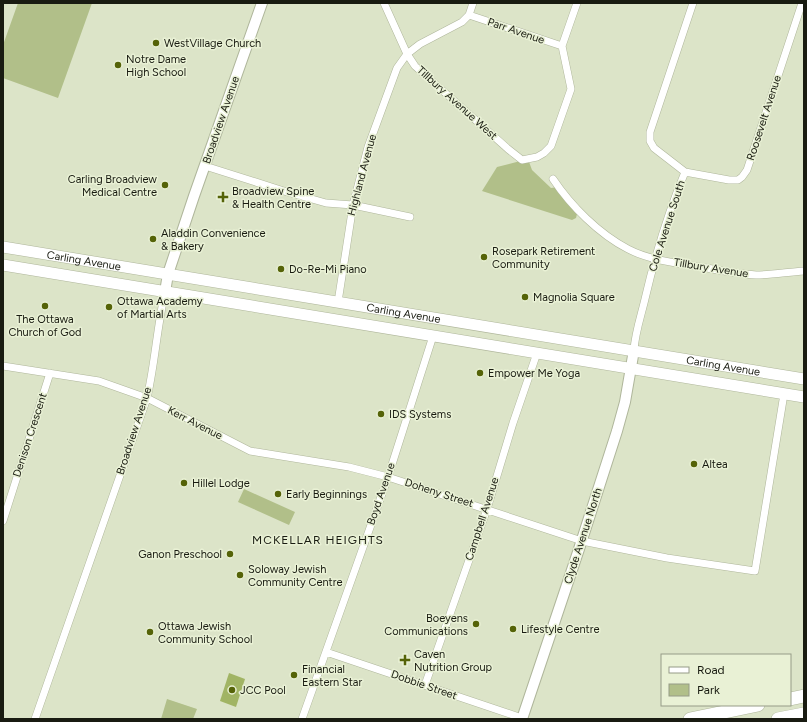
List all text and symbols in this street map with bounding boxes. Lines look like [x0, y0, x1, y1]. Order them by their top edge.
street label: Parr Avenue [486, 15, 546, 47]
place label: WestVillage Church [164, 37, 261, 50]
marker: WestVillage Church [151, 38, 161, 48]
place label: Notre Dame High School [126, 53, 186, 79]
marker: Notre Dame High School [113, 60, 123, 70]
street label: Tillbury Avenue West [414, 64, 500, 142]
street label: Roosevelt Avenue [744, 74, 784, 162]
street label: Broadview Avenue [200, 75, 242, 165]
street label: Highland Avenue [345, 133, 379, 217]
place label: Carling Broadview Medical Centre [68, 173, 157, 199]
street label: Cole Avenue South [646, 179, 688, 273]
marker: Carling Broadview Medical Centre [160, 180, 170, 190]
place label: Broadview Spine & Health Centre [232, 185, 314, 211]
marker: Broadview Spine & Health Centre [217, 191, 229, 203]
place label: Aladdin Convenience & Bakery [161, 227, 266, 253]
marker: Aladdin Convenience & Bakery [148, 234, 158, 244]
place label: Rosepark Retirement Community [492, 245, 595, 271]
street label: Carling Avenue [46, 248, 122, 273]
marker: Rosepark Retirement Community [479, 252, 489, 262]
street label: Tillbury Avenue [673, 256, 749, 280]
place label: Do-Re-Mi Piano [289, 263, 367, 276]
marker: Do-Re-Mi Piano [276, 264, 286, 274]
place label: Magnolia Square [533, 291, 615, 304]
marker: Magnolia Square [520, 292, 530, 302]
place label: Ottawa Academy of Martial Arts [117, 295, 203, 321]
marker: The Ottawa Church of God [40, 301, 50, 311]
street label: Carling Avenue [366, 301, 442, 326]
marker: Ottawa Academy of Martial Arts [104, 302, 114, 312]
place label: The Ottawa Church of God [8, 313, 82, 339]
street label: Carling Avenue [685, 353, 761, 378]
place label: Empower Me Yoga [488, 367, 580, 380]
marker: Empower Me Yoga [475, 368, 485, 378]
street label: Broadview Avenue [114, 385, 154, 477]
street label: Denison Crescent [10, 391, 50, 479]
street label: Kerr Avenue [165, 404, 225, 442]
place label: IDS Systems [389, 408, 451, 421]
marker: IDS Systems [376, 409, 386, 419]
place label: Altea [702, 458, 728, 471]
marker: Altea [689, 459, 699, 469]
street label: Boyd Avenue [364, 461, 398, 527]
street label: Doheny Street [403, 476, 475, 510]
street label: Campbell Avenue [462, 476, 502, 562]
place label: Hillel Lodge [192, 477, 250, 490]
marker: Hillel Lodge [179, 478, 189, 488]
street label: Clyde Avenue North [561, 486, 605, 586]
place label: Early Beginnings [286, 488, 367, 501]
marker: Early Beginnings [273, 489, 283, 499]
district label: MCKELLAR HEIGHTS [252, 533, 384, 547]
place label: Ganon Preschool [138, 548, 222, 561]
marker: Ganon Preschool [225, 549, 235, 559]
place label: Soloway Jewish Community Centre [248, 563, 342, 589]
marker: Soloway Jewish Community Centre [235, 570, 245, 580]
place label: Boeyens Communications [384, 612, 468, 638]
marker: Boeyens Communications [471, 619, 481, 629]
place label: Ottawa Jewish Community School [158, 620, 253, 646]
place label: Lifestyle Centre [521, 623, 599, 636]
marker: Lifestyle Centre [508, 624, 518, 634]
marker: Ottawa Jewish Community School [145, 627, 155, 637]
place label: Caven Nutrition Group [414, 648, 493, 674]
marker: Caven Nutrition Group [399, 654, 411, 666]
legend [661, 654, 791, 706]
place label: Financial Eastern Star [302, 663, 362, 689]
text: Road [697, 663, 725, 677]
street label: Dobbie Street [389, 668, 459, 702]
marker: Financial Eastern Star [289, 670, 299, 680]
text: Park [697, 683, 720, 697]
place label: JCC Pool [240, 684, 286, 697]
marker: JCC Pool [227, 685, 237, 695]

